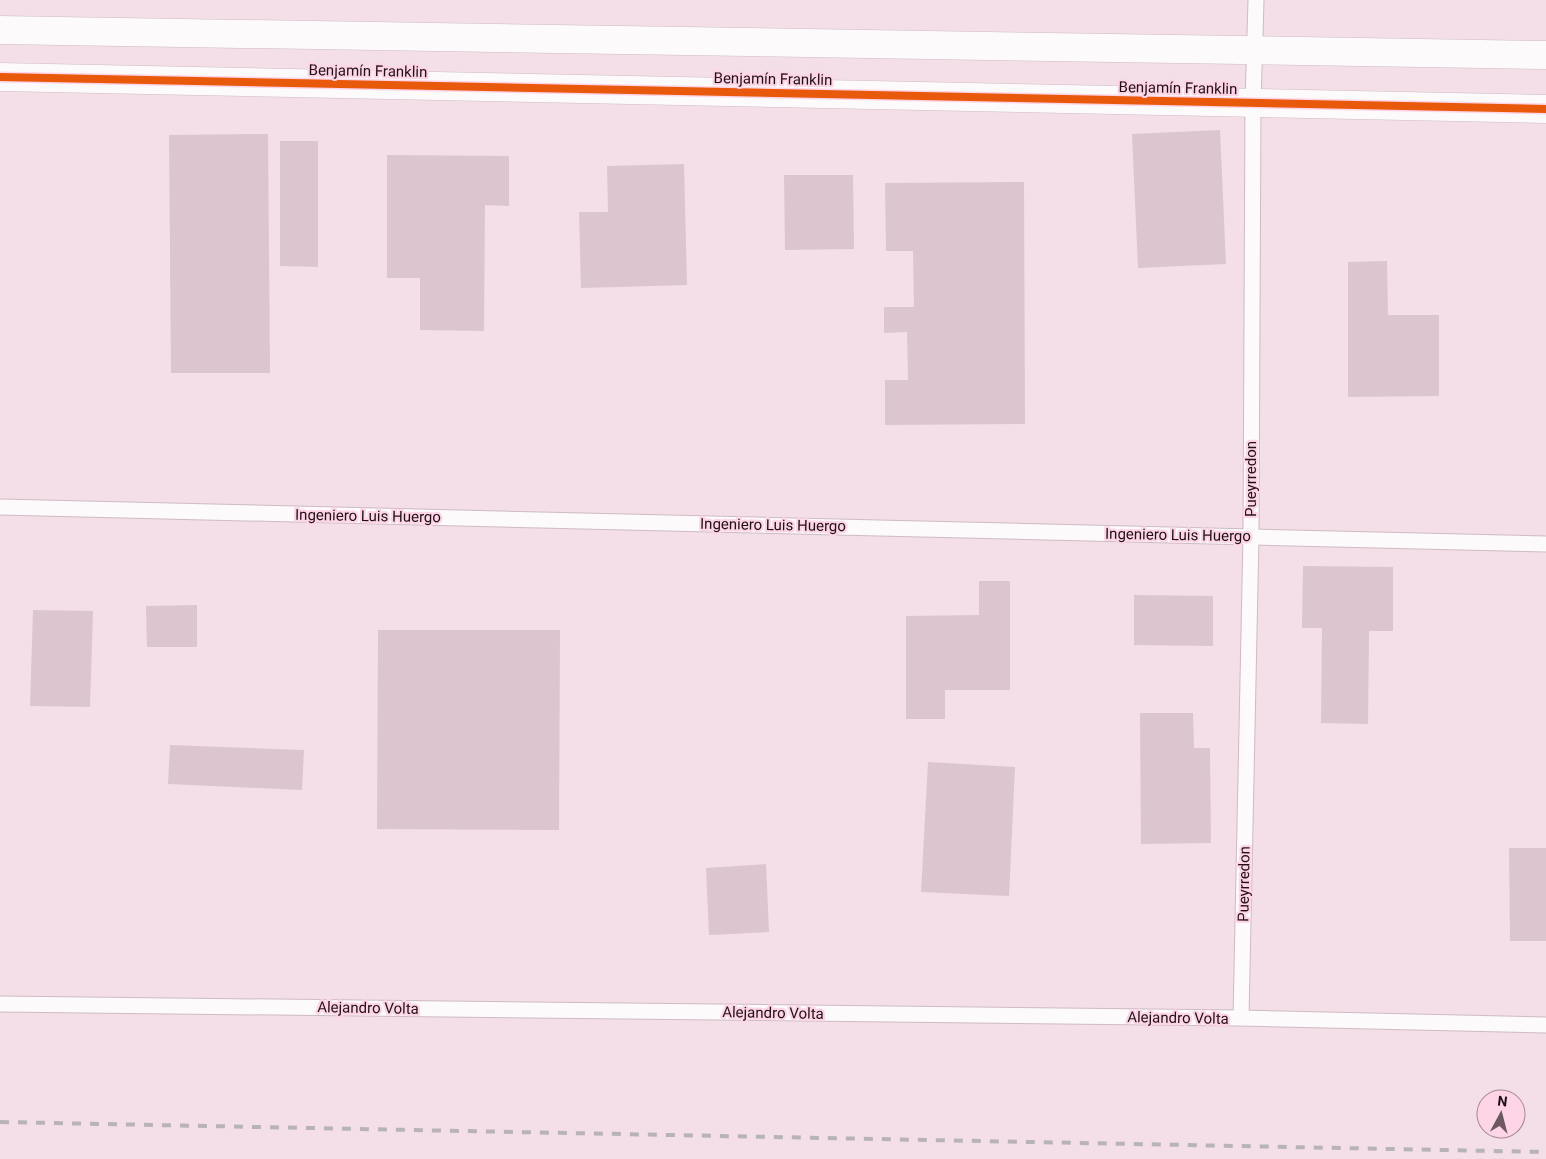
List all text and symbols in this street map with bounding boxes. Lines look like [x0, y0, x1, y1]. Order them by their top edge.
street label: Benjamín Franklin [308, 61, 428, 81]
street label: Benjamín Franklin [713, 69, 833, 89]
street label: Benjamín Franklin [1118, 78, 1238, 98]
street label: Pueyrredon [1242, 441, 1260, 517]
street label: Ingeniero Luis Huergo [295, 506, 441, 526]
street label: Ingeniero Luis Huergo [700, 515, 846, 535]
street label: Ingeniero Luis Huergo [1105, 525, 1251, 545]
street label: Pueyrredon [1234, 846, 1254, 922]
street label: Alejandro Volta [317, 998, 419, 1018]
street label: Alejandro Volta [722, 1003, 824, 1023]
street label: Alejandro Volta [1127, 1008, 1229, 1028]
north arrow [1476, 1089, 1526, 1139]
text: N [1497, 1093, 1508, 1110]

